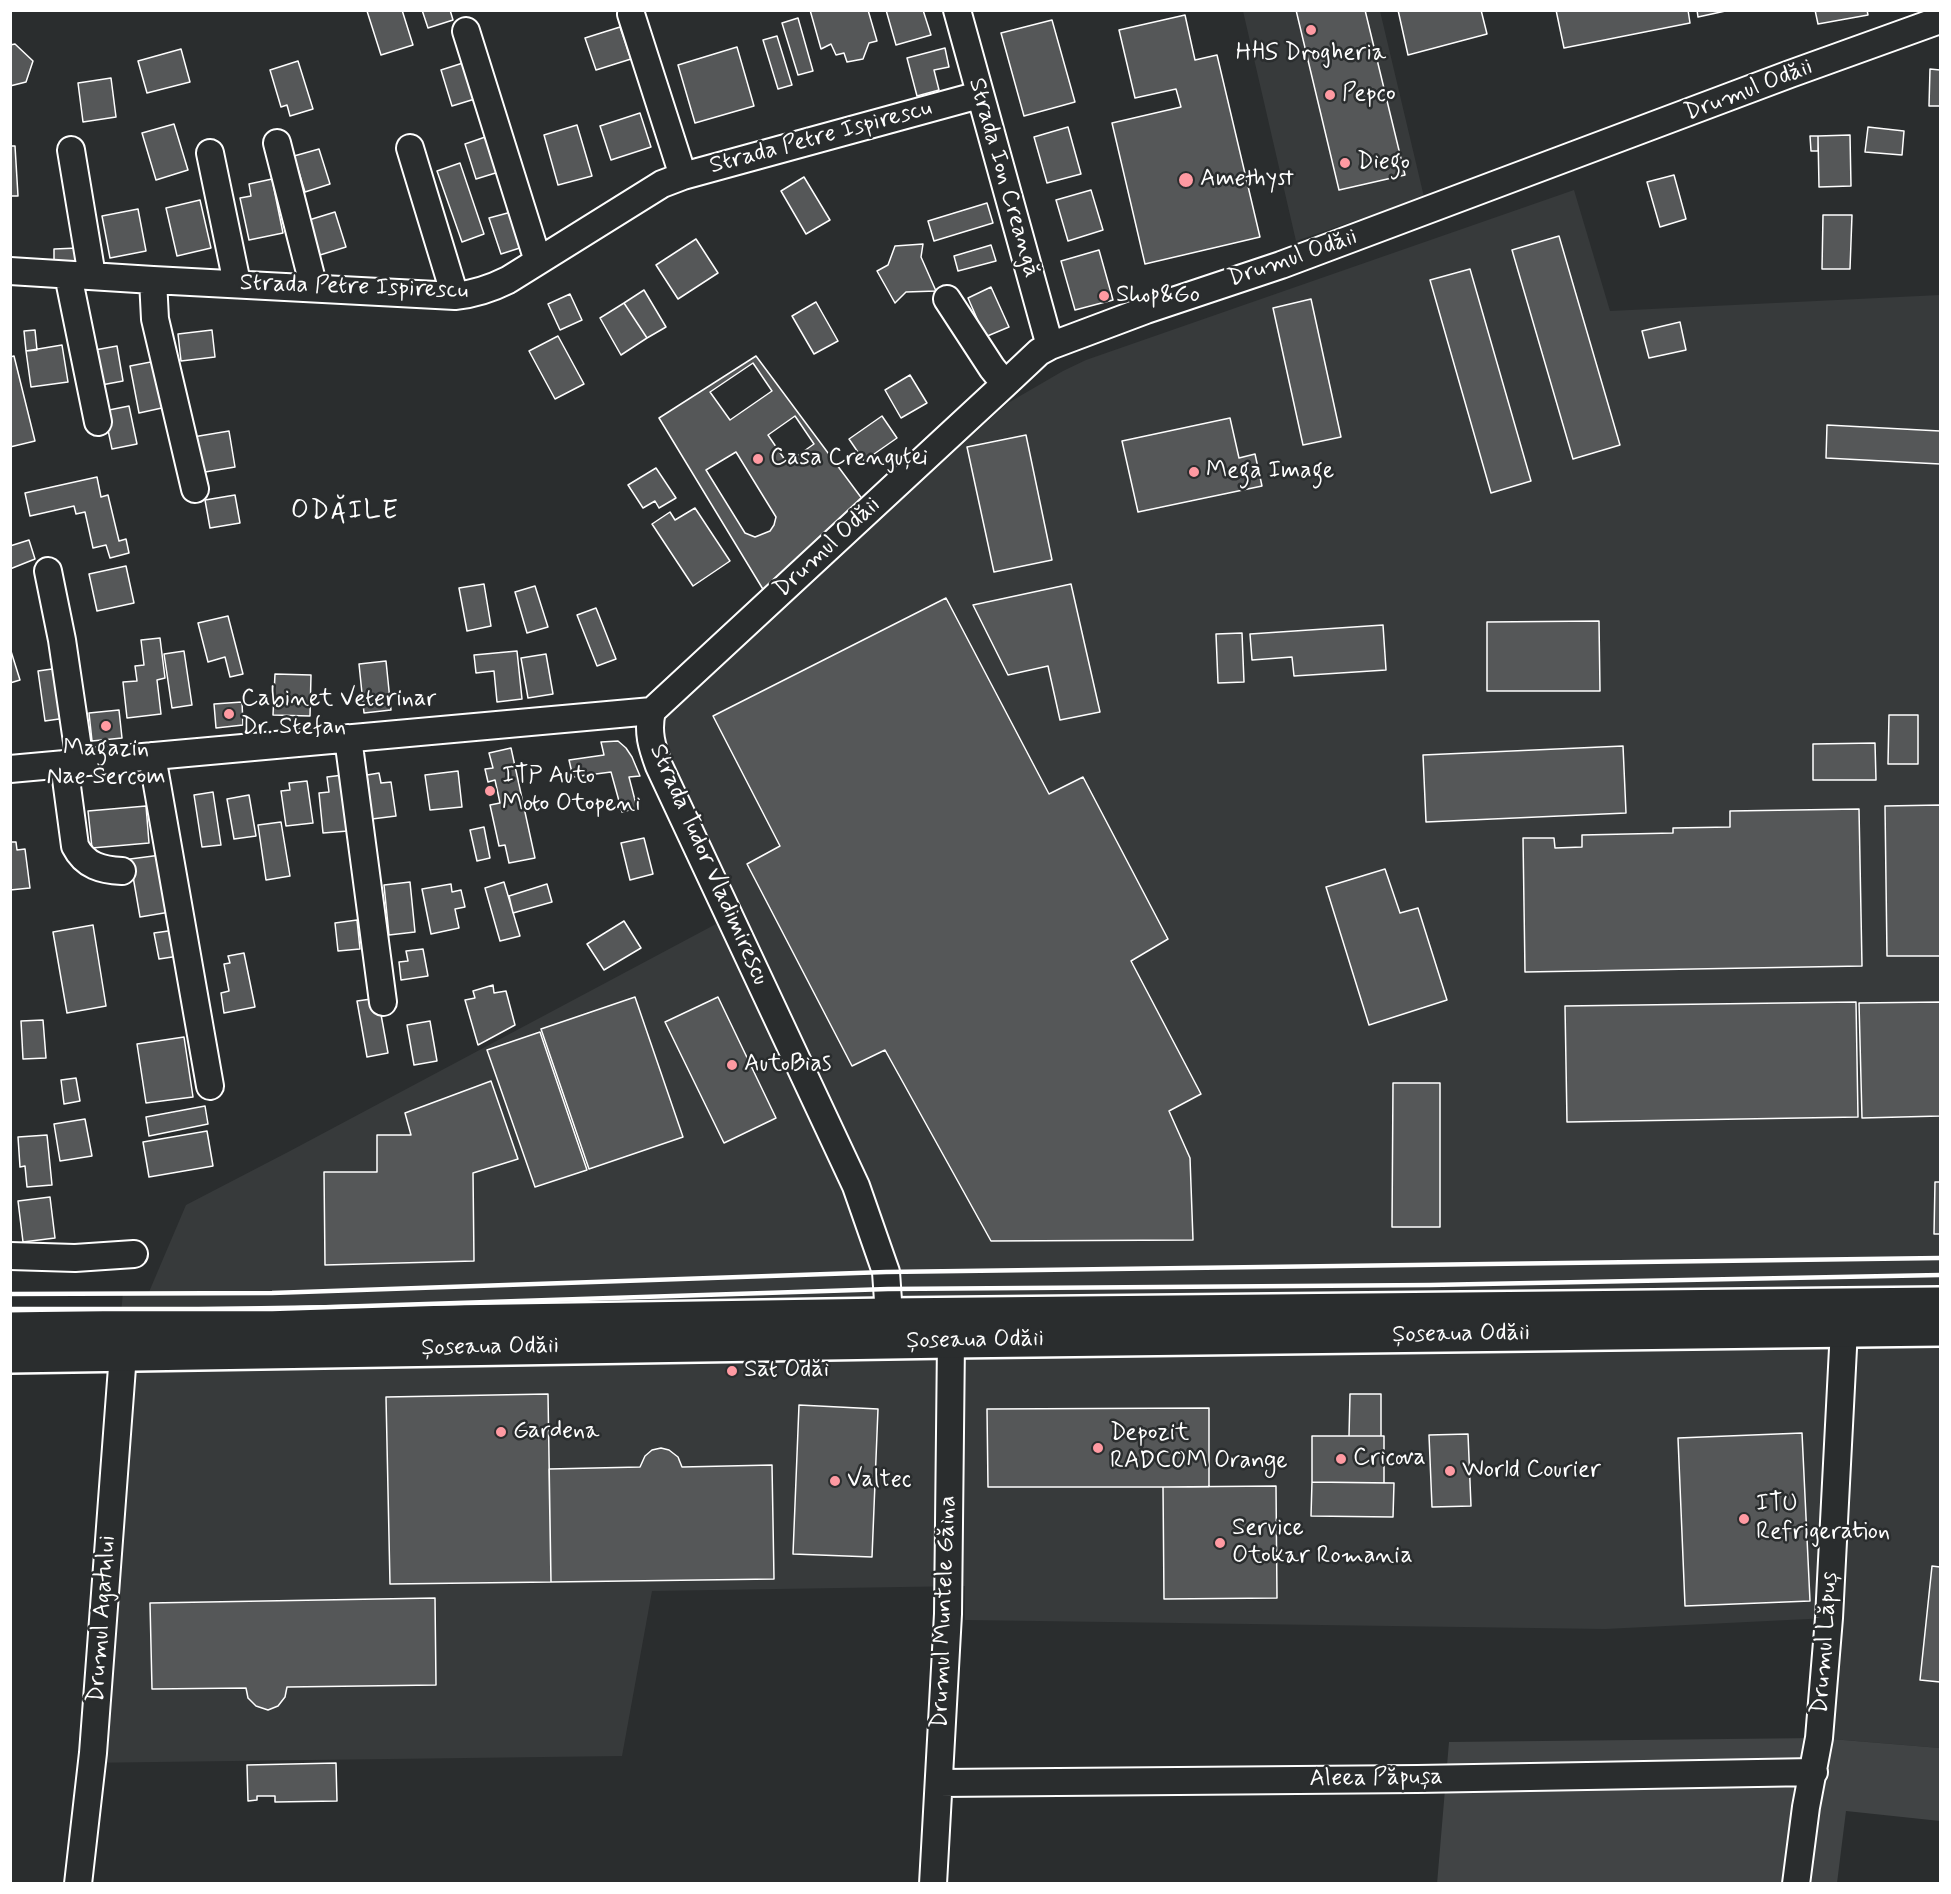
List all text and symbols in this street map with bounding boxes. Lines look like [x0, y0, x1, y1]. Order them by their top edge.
marker: HHS Drogheria [1304, 23, 1318, 37]
place label: HHS Drogheria [1236, 40, 1386, 68]
street label: Drumul Odăii [1681, 53, 1817, 129]
street label: Strada Ion Creangă [961, 75, 1045, 281]
place label: Pepco [1342, 81, 1396, 109]
marker: Pepco [1323, 88, 1337, 102]
street label: Strada Petre Ispirescu [707, 94, 935, 182]
place label: Diego [1357, 149, 1410, 177]
marker: Diego [1338, 156, 1352, 170]
place label: Amethyst [1200, 166, 1294, 194]
marker: Amethyst [1177, 171, 1195, 189]
street label: Drumul Odăii [1225, 223, 1361, 295]
street label: Strada Petre Ispirescu [239, 270, 469, 306]
place label: Shop&Go [1116, 282, 1200, 310]
marker: Shop&Go [1097, 289, 1111, 303]
place label: Casa Crenguței [770, 445, 928, 473]
marker: Casa Crenguței [751, 452, 765, 466]
place label: Mega Image [1206, 458, 1334, 486]
marker: Mega Image [1187, 465, 1201, 479]
street label: Drumul Odăii [769, 491, 887, 605]
district label: ODĂILE [289, 496, 401, 528]
place label: Cabinet Veterinar Dr. Stefan [241, 686, 436, 742]
marker: Cabinet Veterinar Dr. Stefan [222, 707, 236, 721]
marker: Magazin Nae Sercom [99, 719, 113, 733]
place label: Magazin Nae Sercom [47, 736, 165, 792]
street label: Strada Tudor Vladimirescu [642, 740, 774, 990]
place label: ITP Auto Moto Otopeni [502, 763, 641, 819]
marker: ITP Auto Moto Otopeni [483, 784, 497, 798]
place label: AutoBias [744, 1051, 831, 1079]
marker: AutoBias [725, 1058, 739, 1072]
street label: Șoseaua Odăii [1392, 1319, 1530, 1351]
street label: Șoseaua Odăii [906, 1325, 1044, 1357]
street label: Șoseaua Odăii [421, 1332, 559, 1364]
place label: Sat Odăi [744, 1357, 829, 1385]
marker: Sat Odăi [725, 1364, 739, 1378]
place label: Gardena [513, 1418, 599, 1446]
place label: Depozit RADCOM Orange [1110, 1420, 1288, 1476]
marker: Gardena [494, 1425, 508, 1439]
marker: Depozit RADCOM Orange [1091, 1441, 1105, 1455]
place label: Cricova [1353, 1445, 1426, 1473]
marker: Cricova [1334, 1452, 1348, 1466]
place label: World Courier [1462, 1457, 1601, 1485]
marker: World Courier [1443, 1464, 1457, 1478]
place label: Valtec [847, 1467, 912, 1495]
marker: Valtec [828, 1474, 842, 1488]
place label: ITU Refrigeration [1756, 1491, 1890, 1547]
street label: Drumul Muntele Găina [927, 1495, 963, 1729]
marker: ITU Refrigeration [1737, 1512, 1751, 1526]
place label: Service Otokar Romania [1232, 1515, 1413, 1571]
street label: Drumul Agatului [83, 1534, 123, 1704]
marker: Service Otokar Romania [1213, 1536, 1227, 1550]
street label: Drumul Lăpuș [1807, 1571, 1845, 1715]
street label: Aleea Păpușa [1309, 1763, 1443, 1795]

